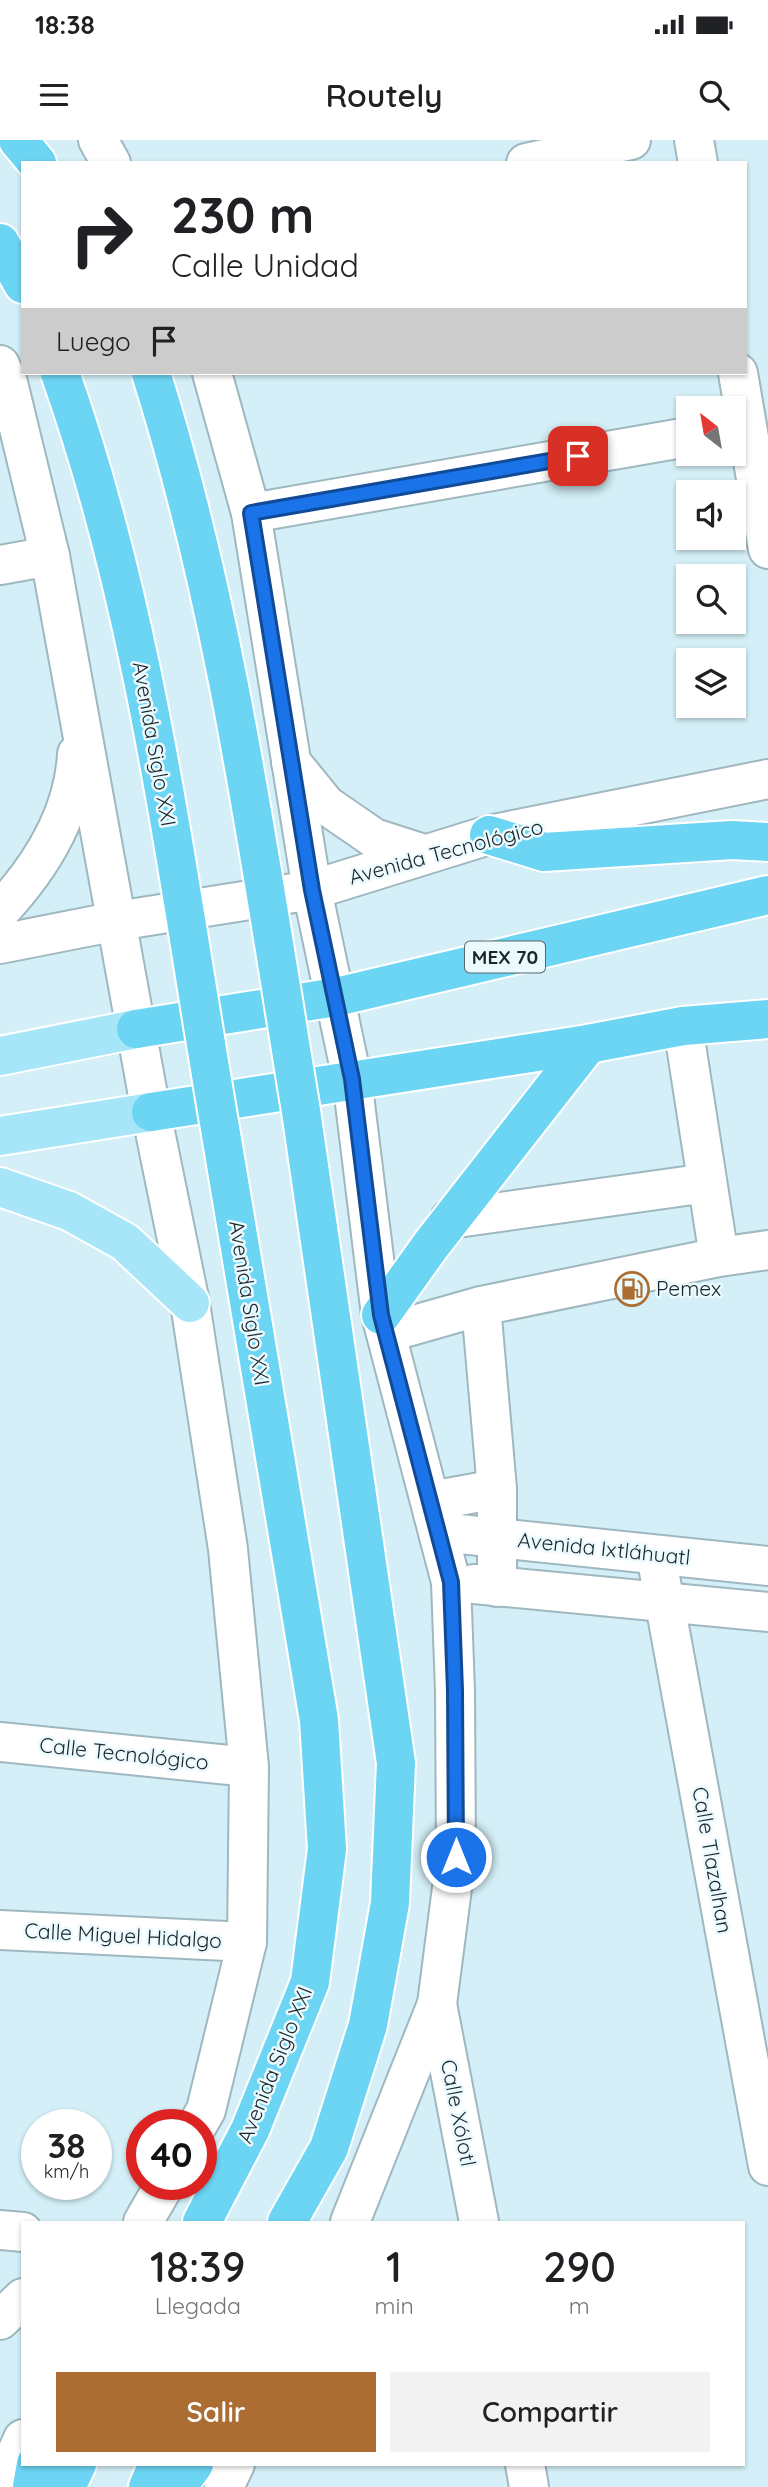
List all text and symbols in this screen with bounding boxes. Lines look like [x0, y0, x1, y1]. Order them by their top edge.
text: 18:38 [35, 8, 95, 41]
text: Routely [325, 75, 443, 115]
icon: menu [35, 76, 73, 114]
icon: search [695, 76, 733, 114]
text: 230 m [171, 184, 314, 245]
icon: right [56, 189, 147, 280]
text: Calle Unidad [171, 245, 359, 285]
icon: arrive [145, 322, 183, 360]
text: Luego [56, 325, 131, 358]
north arrow [676, 396, 746, 466]
map controls [676, 396, 746, 718]
pin [548, 426, 608, 486]
icon: arrive [559, 437, 597, 475]
button: sound [676, 480, 746, 550]
button: search [676, 564, 746, 634]
button: layers [676, 648, 746, 718]
street label: Avenida Siglo XXI [128, 659, 182, 828]
street label: Avenida Tecnológico [346, 813, 546, 889]
road number: MEX 70 [465, 942, 545, 972]
street label: Avenida Siglo XXI [224, 1218, 276, 1387]
fuel station icon: Pemex [613, 1270, 651, 1308]
place label: Pemex [656, 1275, 721, 1301]
street label: Avenida Ixtláhuatl [517, 1526, 692, 1570]
street label: Calle Tecnológico [38, 1731, 210, 1775]
street label: Calle Tlazalhan [687, 1785, 739, 1935]
position arrow [419, 1820, 493, 1894]
street label: Calle Miguel Hidalgo [24, 1917, 222, 1953]
street label: Avenida Siglo XXI [231, 1982, 317, 2147]
street label: Calle Xólotl [436, 2057, 482, 2168]
speed limit sign: 40 [126, 2109, 217, 2200]
text: 38 [48, 2123, 85, 2167]
text: km/h [44, 2160, 89, 2183]
text: 18:39 [150, 2240, 245, 2293]
text: 1 [386, 2240, 402, 2293]
text: 290 [543, 2240, 616, 2293]
text: Llegada [155, 2291, 241, 2320]
text: min [375, 2291, 414, 2320]
text: m [569, 2291, 590, 2320]
button: Salir [56, 2372, 376, 2452]
button: Compartir [390, 2372, 710, 2452]

